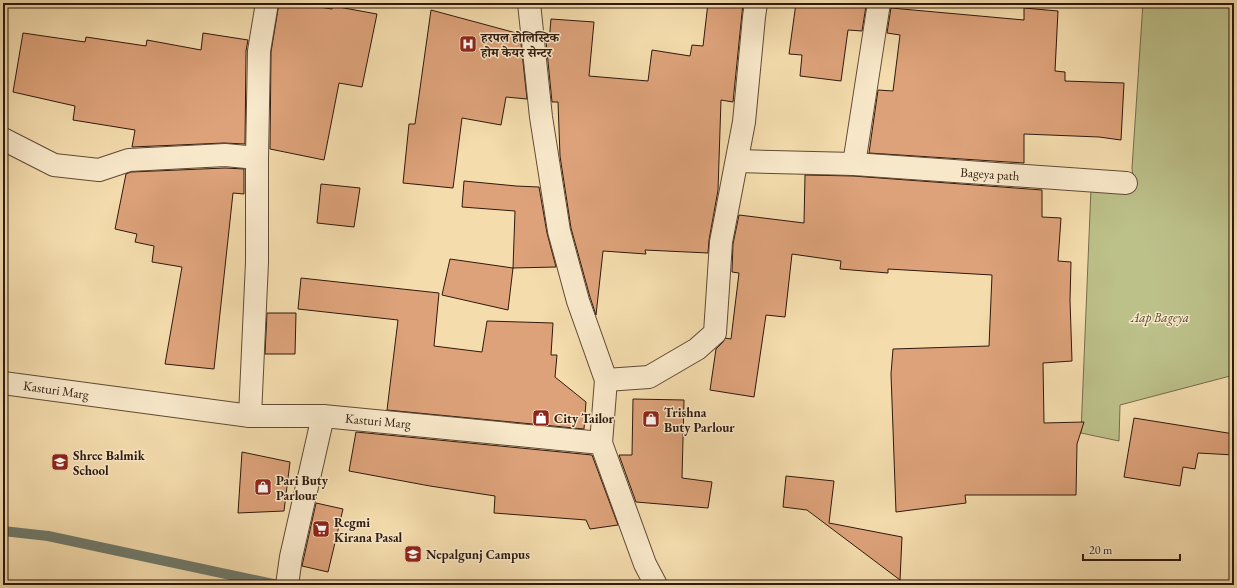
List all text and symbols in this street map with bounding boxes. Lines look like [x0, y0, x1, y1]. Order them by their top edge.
place label: हरपल होलिस्टिक होम केयर सेन्टर [480, 29, 560, 61]
hospital icon: हरपल होलिस्टिक होम केयर सेन्टर [458, 34, 478, 54]
street label: Bageya path [960, 163, 1020, 185]
park label: Aap Bageya [1130, 309, 1189, 326]
street label: Kasturi Marg [22, 377, 90, 403]
place label: Trishna Buty Parlour [664, 404, 735, 436]
shop icon: City Tailor [531, 408, 551, 428]
shop icon: Trishna Buty Parlour [641, 409, 661, 429]
street label: Kasturi Marg [344, 410, 412, 432]
place label: City Tailor [554, 410, 614, 427]
place label: Shree Balmik School [73, 447, 146, 479]
school or university icon: Shree Balmik School [50, 452, 70, 472]
place label: Pari Buty Parlour [276, 472, 329, 504]
shop icon: Pari Buty Parlour [253, 477, 273, 497]
place label: Regmi Kirana Pasal [334, 514, 403, 546]
supermarket icon: Regmi Kirana Pasal [311, 519, 331, 539]
scale bar [1083, 536, 1180, 562]
text: 20 m [1089, 542, 1113, 558]
school or university icon: Nepalgunj Campus [403, 544, 423, 564]
place label: Nepalgunj Campus [426, 546, 530, 563]

